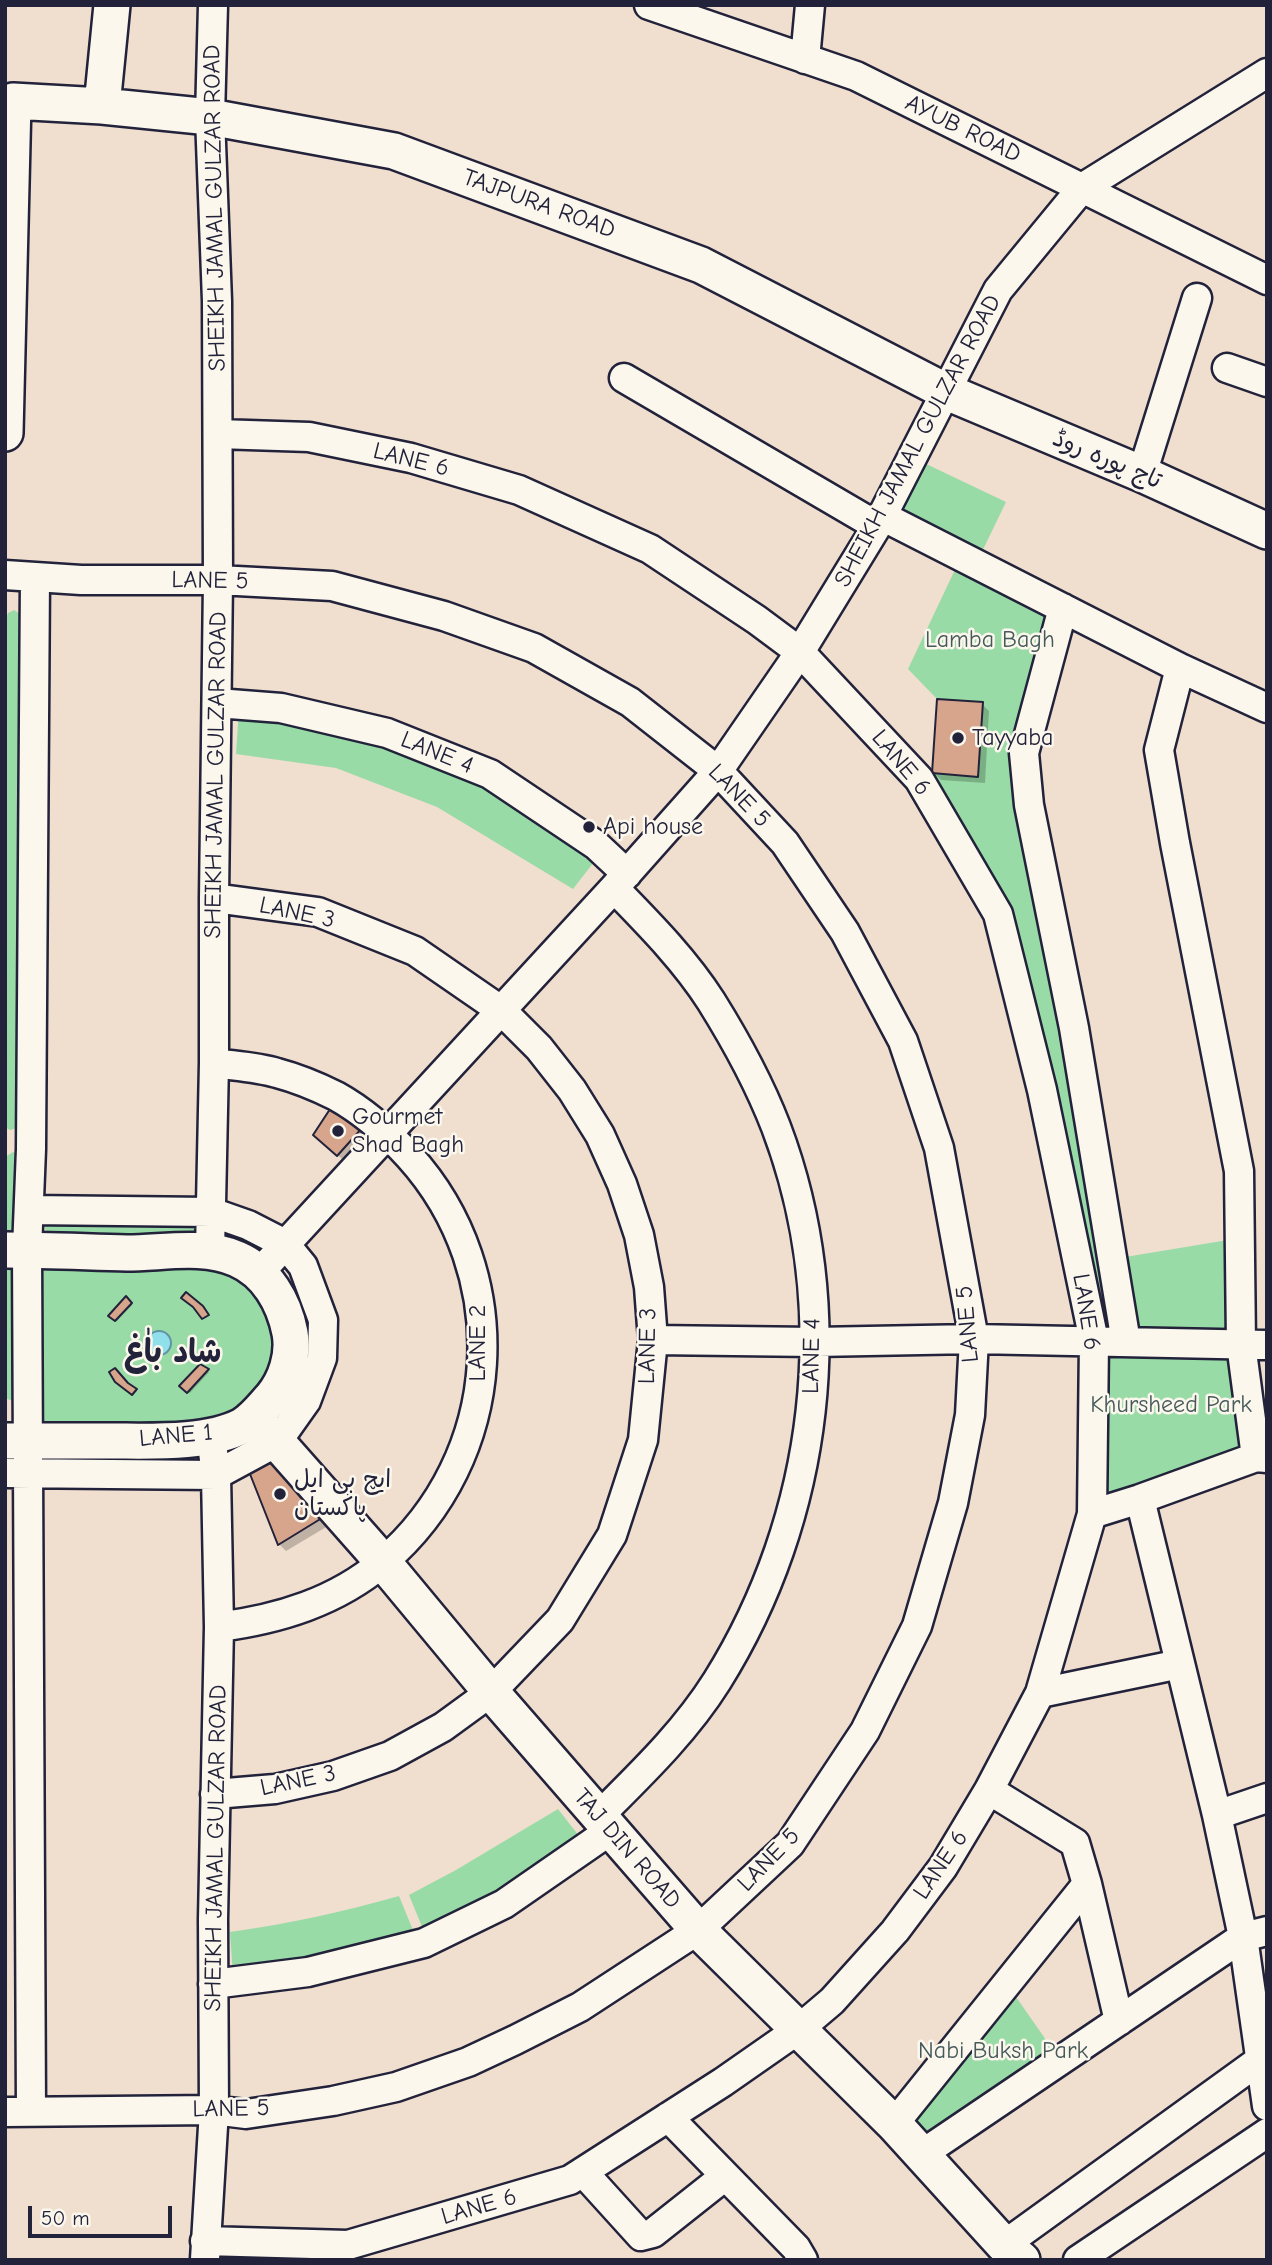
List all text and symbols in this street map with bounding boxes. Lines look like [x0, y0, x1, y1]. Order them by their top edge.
street label: SHEIKH JAMAL GULZAR ROAD [198, 44, 232, 372]
street label: AYUB ROAD [901, 89, 1025, 169]
street label: TAJPURA ROAD [459, 163, 619, 245]
street label: SHEIKH JAMAL GULZAR ROAD [829, 290, 1007, 592]
street label: تاج پورہ روڈ [1048, 424, 1166, 496]
street label: LANE 6 [370, 437, 452, 483]
street label: LANE 5 [171, 566, 249, 596]
street label: SHEIKH JAMAL GULZAR ROAD [199, 611, 233, 939]
park label: Lamba Bagh [925, 626, 1055, 654]
street label: LANE 6 [865, 724, 937, 802]
place label: Tayyaba [972, 724, 1053, 752]
street label: LANE 4 [396, 725, 478, 781]
marker: Tayyaba [950, 730, 966, 746]
street label: LANE 5 [702, 758, 776, 834]
place label: Api house [603, 813, 703, 841]
marker: Api house [581, 819, 597, 835]
street label: LANE 3 [257, 891, 337, 935]
place label: Gourmet Shad Bagh [352, 1103, 464, 1159]
marker: Gourmet Shad Bagh [330, 1123, 346, 1139]
street label: LANE 6 [1066, 1272, 1106, 1352]
street label: LANE 5 [950, 1284, 986, 1364]
street label: LANE 2 [464, 1305, 492, 1381]
street label: LANE 3 [633, 1308, 663, 1384]
street label: LANE 4 [797, 1318, 827, 1394]
district label: شاد باٰغ [125, 1334, 221, 1372]
park label: Khursheed Park [1090, 1391, 1252, 1419]
street label: LANE 1 [138, 1418, 214, 1454]
place label: ایچ بی ایل پاکستان [294, 1466, 391, 1522]
marker: ایچ بی ایل پاکستان [272, 1486, 288, 1502]
street label: SHEIKH JAMAL GULZAR ROAD [199, 1684, 233, 2012]
street label: LANE 3 [258, 1759, 338, 1803]
street label: TAJ DIN ROAD [567, 1783, 687, 1915]
street label: LANE 5 [732, 1822, 806, 1898]
street label: LANE 6 [907, 1825, 975, 1905]
park label: Nabi Buksh Park [918, 2037, 1088, 2065]
street label: LANE 5 [192, 2094, 270, 2124]
street label: LANE 6 [438, 2183, 520, 2231]
scale bar [32, 2192, 175, 2236]
text: 50 m [41, 2206, 90, 2230]

